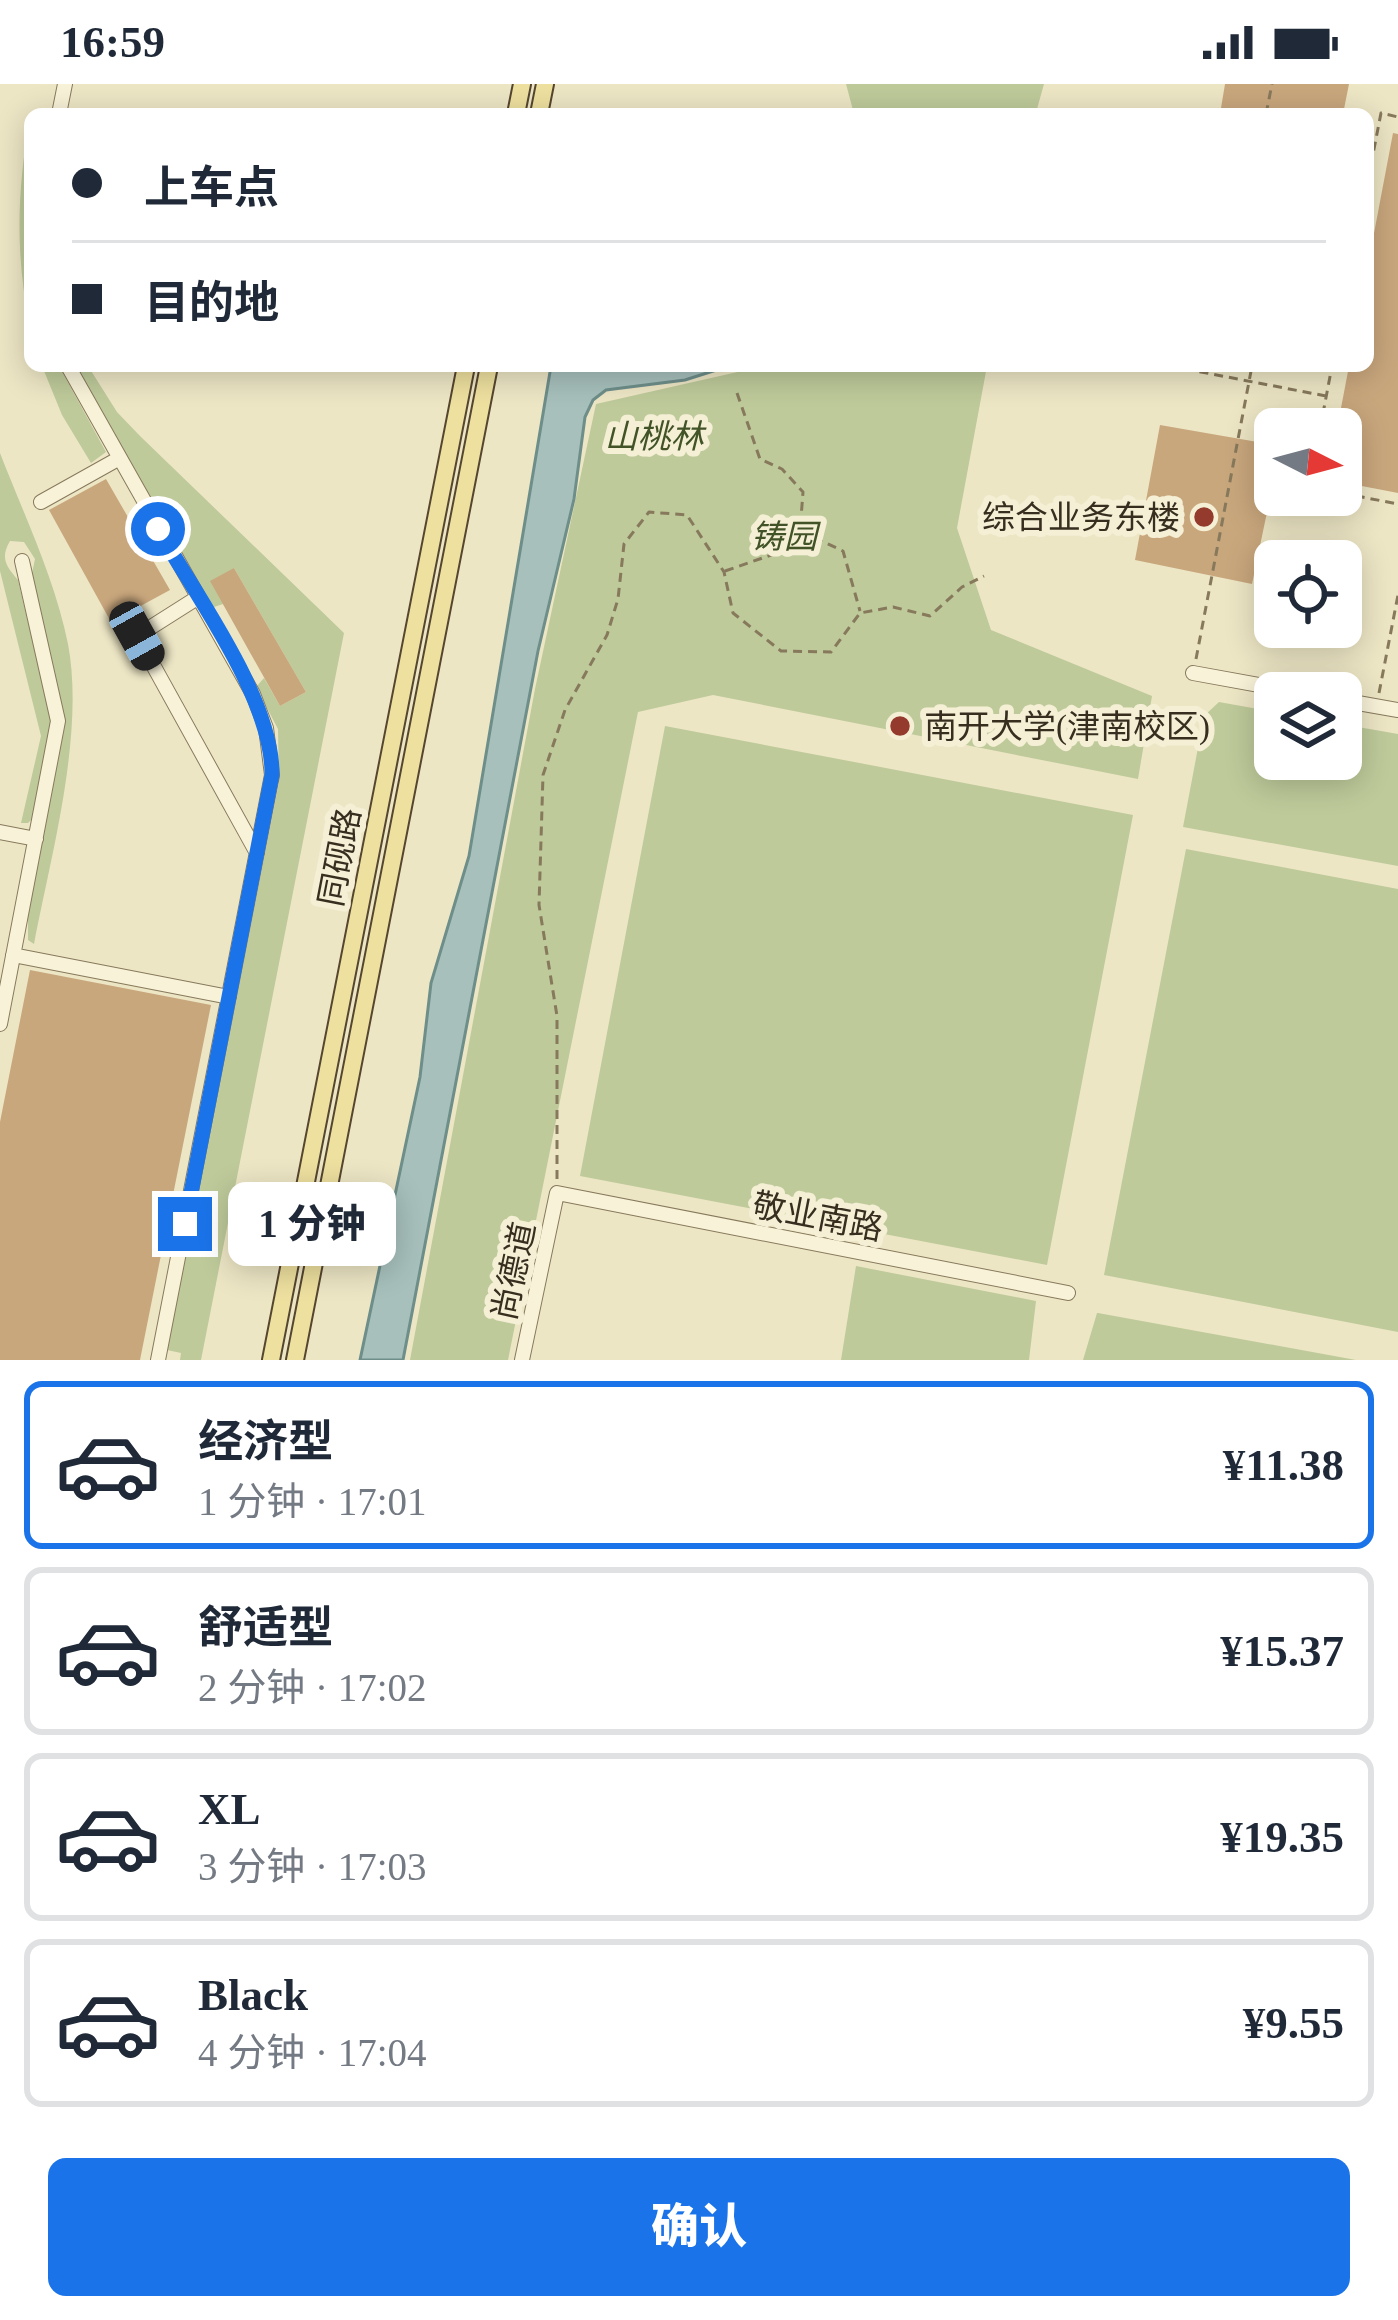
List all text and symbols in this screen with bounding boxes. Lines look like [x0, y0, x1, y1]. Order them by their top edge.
text: 16:59 [60, 17, 165, 67]
text: 上车点 [144, 163, 279, 213]
text: 目的地 [144, 278, 279, 328]
north arrow [1254, 408, 1362, 516]
map controls [1254, 408, 1362, 780]
park label: 山桃林 [605, 419, 708, 455]
place label: 综合业务东楼 [982, 500, 1180, 536]
route start [131, 502, 185, 556]
marker: 综合业务东楼 [1191, 504, 1217, 530]
park label: 铸园 [751, 519, 821, 555]
button: locate [1254, 540, 1362, 648]
car [104, 596, 170, 676]
button: layers [1254, 672, 1362, 780]
place label: 南开大学(津南校区) [924, 709, 1210, 746]
marker: 南开大学(津南校区) [887, 713, 913, 739]
street label: 同砚路 [313, 805, 367, 909]
callout: 1 分钟 [227, 1182, 395, 1266]
street label: 敬业南路 [750, 1187, 886, 1247]
route end [158, 1197, 212, 1251]
text: 1 分钟 [258, 1202, 366, 1245]
street label: 尚德道 [486, 1219, 542, 1323]
icon: car [54, 1411, 162, 1519]
text: 经济型 [198, 1417, 333, 1467]
text: ¥11.38 [1223, 1440, 1344, 1490]
text: 1 分钟 · 17:01 [198, 1480, 427, 1523]
icon: car [54, 1597, 162, 1705]
text: 舒适型 [198, 1603, 333, 1653]
text: ¥15.37 [1220, 1626, 1344, 1676]
text: 2 分钟 · 17:02 [198, 1666, 427, 1709]
icon: car [54, 1783, 162, 1891]
text: XL [198, 1784, 261, 1834]
text: ¥19.35 [1220, 1812, 1344, 1862]
text: 3 分钟 · 17:03 [198, 1845, 427, 1888]
icon: car [54, 1969, 162, 2077]
text: Black [198, 1970, 308, 2020]
text: ¥9.55 [1243, 1998, 1344, 2048]
text: 4 分钟 · 17:04 [198, 2031, 427, 2074]
button: 确认 [48, 2158, 1350, 2296]

